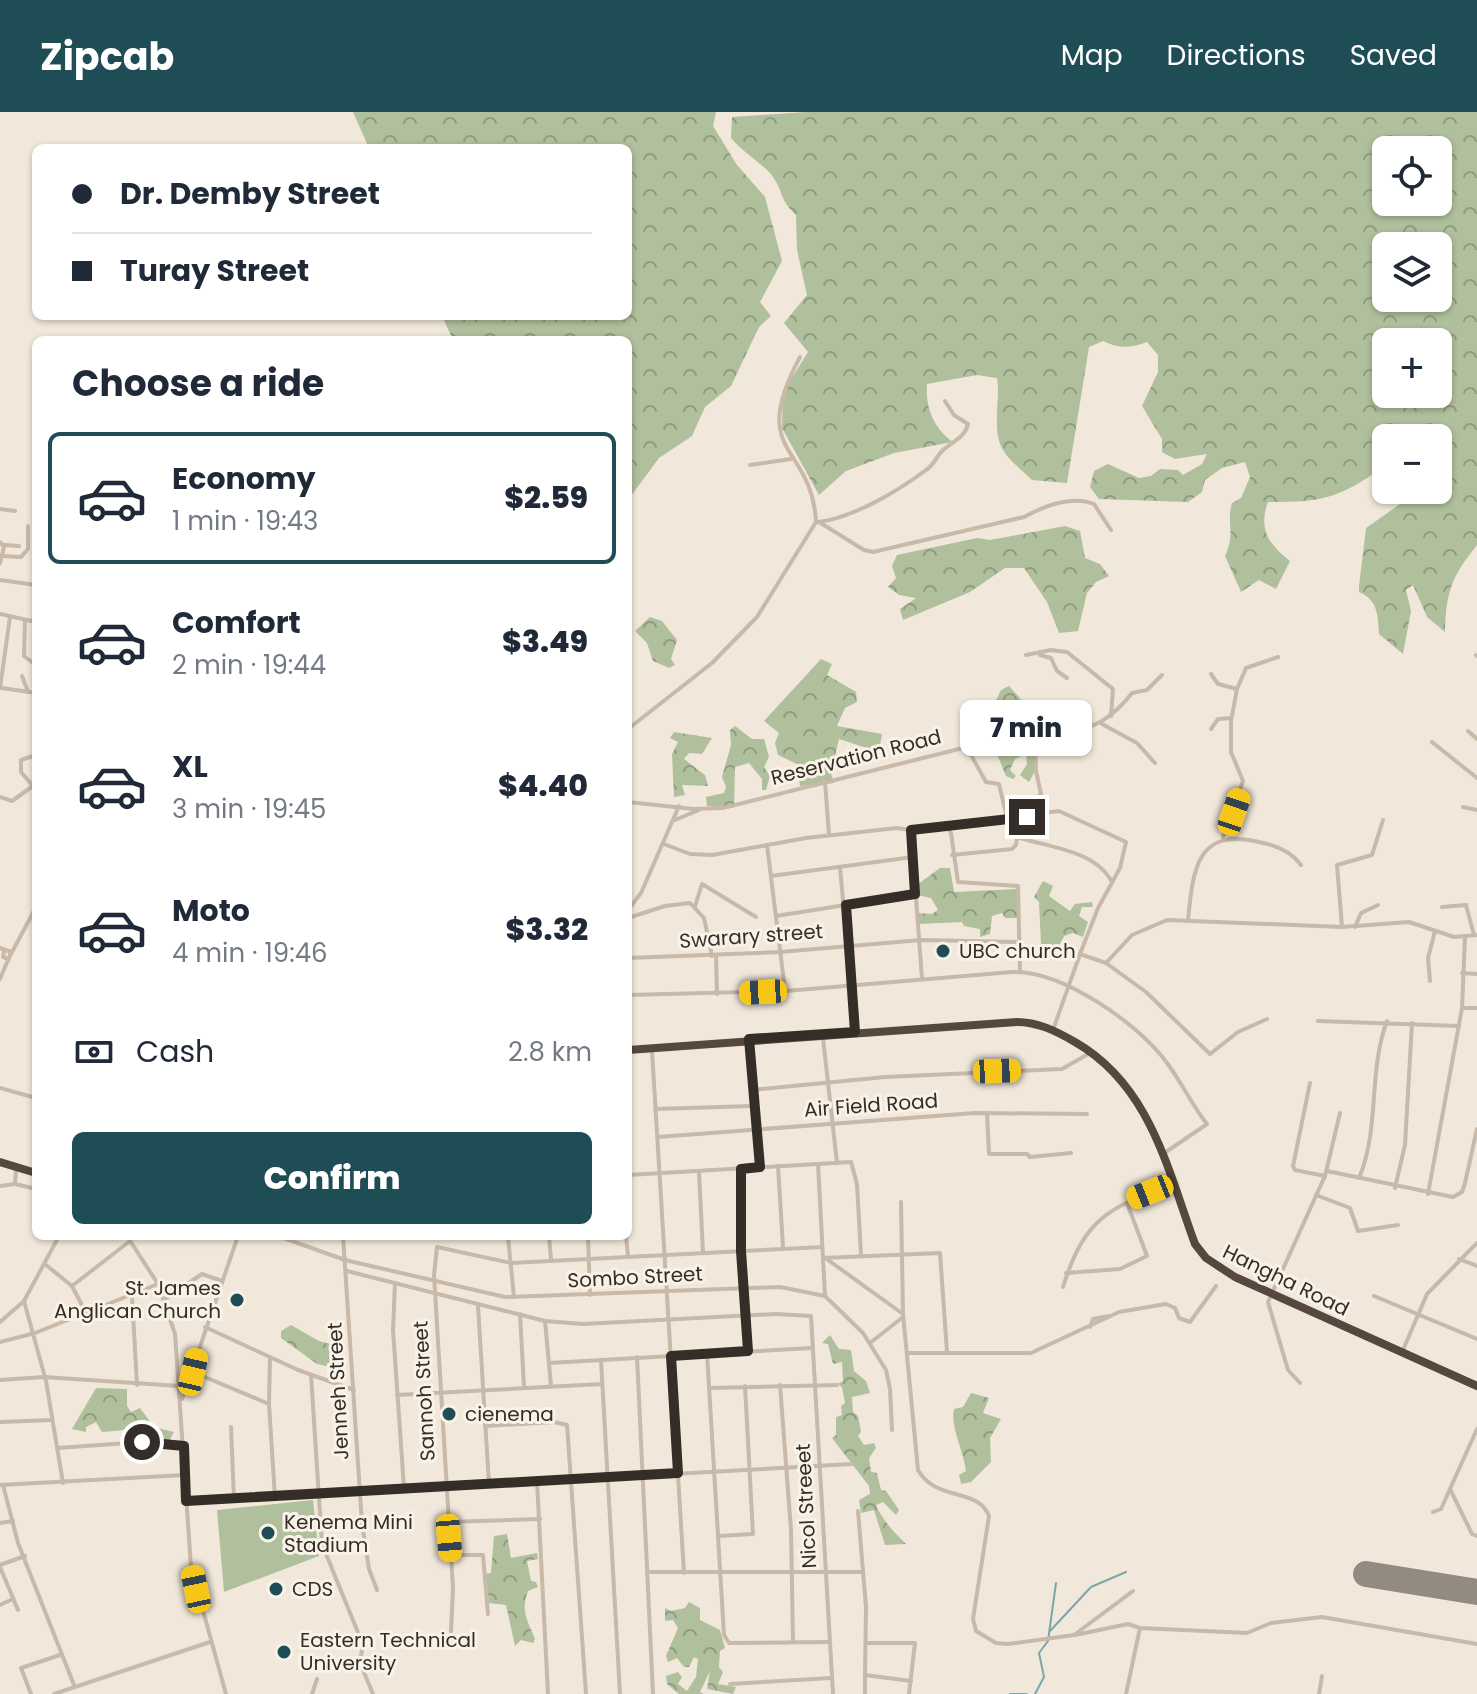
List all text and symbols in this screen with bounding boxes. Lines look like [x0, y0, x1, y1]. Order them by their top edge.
text: Zipcab [40, 30, 174, 83]
text: Map [1061, 36, 1123, 75]
text: Directions [1167, 36, 1306, 75]
text: Saved [1350, 36, 1437, 75]
map controls [1372, 136, 1452, 504]
button: locate [1372, 136, 1452, 216]
text: Dr. Demby Street [120, 172, 380, 215]
button: layers [1372, 232, 1452, 312]
text: Turay Street [120, 249, 309, 292]
button: + [1372, 328, 1452, 408]
text: Choose a ride [72, 358, 324, 409]
button: − [1372, 424, 1452, 504]
text: Economy [172, 457, 316, 500]
icon: car [76, 462, 148, 534]
text: $2.59 [504, 476, 588, 519]
text: 1 min · 19:43 [172, 503, 318, 539]
text: Comfort [172, 601, 301, 644]
icon: car [76, 606, 148, 678]
text: $3.49 [502, 620, 588, 663]
text: 2 min · 19:44 [172, 647, 326, 683]
callout: 7 min [961, 701, 1093, 757]
text: 7 min [990, 710, 1062, 746]
street label: Reservation Road [768, 722, 944, 792]
text: XL [172, 745, 208, 788]
icon: car [76, 750, 148, 822]
text: $4.40 [498, 764, 588, 807]
car [1215, 785, 1253, 839]
text: 3 min · 19:45 [172, 791, 326, 827]
route end [1009, 799, 1045, 835]
text: Moto [172, 889, 250, 932]
icon: car [76, 894, 148, 966]
text: $3.32 [505, 908, 588, 951]
street label: Swarary street [678, 917, 824, 955]
text: 4 min · 19:46 [172, 935, 328, 971]
place label: UBC church [959, 937, 1076, 965]
marker: UBC church [934, 942, 952, 960]
car [738, 979, 788, 1005]
icon: cash [72, 1030, 116, 1074]
text: Cash [136, 1030, 214, 1073]
text: 2.8 km [508, 1034, 592, 1070]
car [973, 1058, 1021, 1084]
street label: Air Field Road [803, 1086, 939, 1124]
button: Confirm [72, 1132, 592, 1224]
car [1123, 1172, 1177, 1212]
street label: Hangha Road [1218, 1237, 1354, 1323]
street label: Sombo Street [567, 1259, 703, 1295]
place label: St. James Anglican Church [54, 1274, 221, 1325]
marker: St. James Anglican Church [228, 1291, 246, 1309]
street label: Sannoh Street [406, 1320, 442, 1462]
street label: Jenneh Street [320, 1322, 356, 1460]
car [176, 1346, 210, 1398]
place label: cienema [465, 1400, 554, 1428]
marker: cienema [440, 1405, 458, 1423]
route start [124, 1424, 160, 1460]
street label: Nicol Streeet [789, 1443, 823, 1569]
place label: Kenema Mini Stadium [284, 1508, 413, 1559]
car [435, 1513, 463, 1563]
marker: Kenema Mini Stadium [259, 1524, 277, 1542]
car [179, 1563, 213, 1615]
place label: CDS [292, 1575, 333, 1603]
marker: CDS [267, 1580, 285, 1598]
place label: Eastern Technical University [300, 1626, 476, 1677]
marker: Eastern Technical University [275, 1643, 293, 1661]

